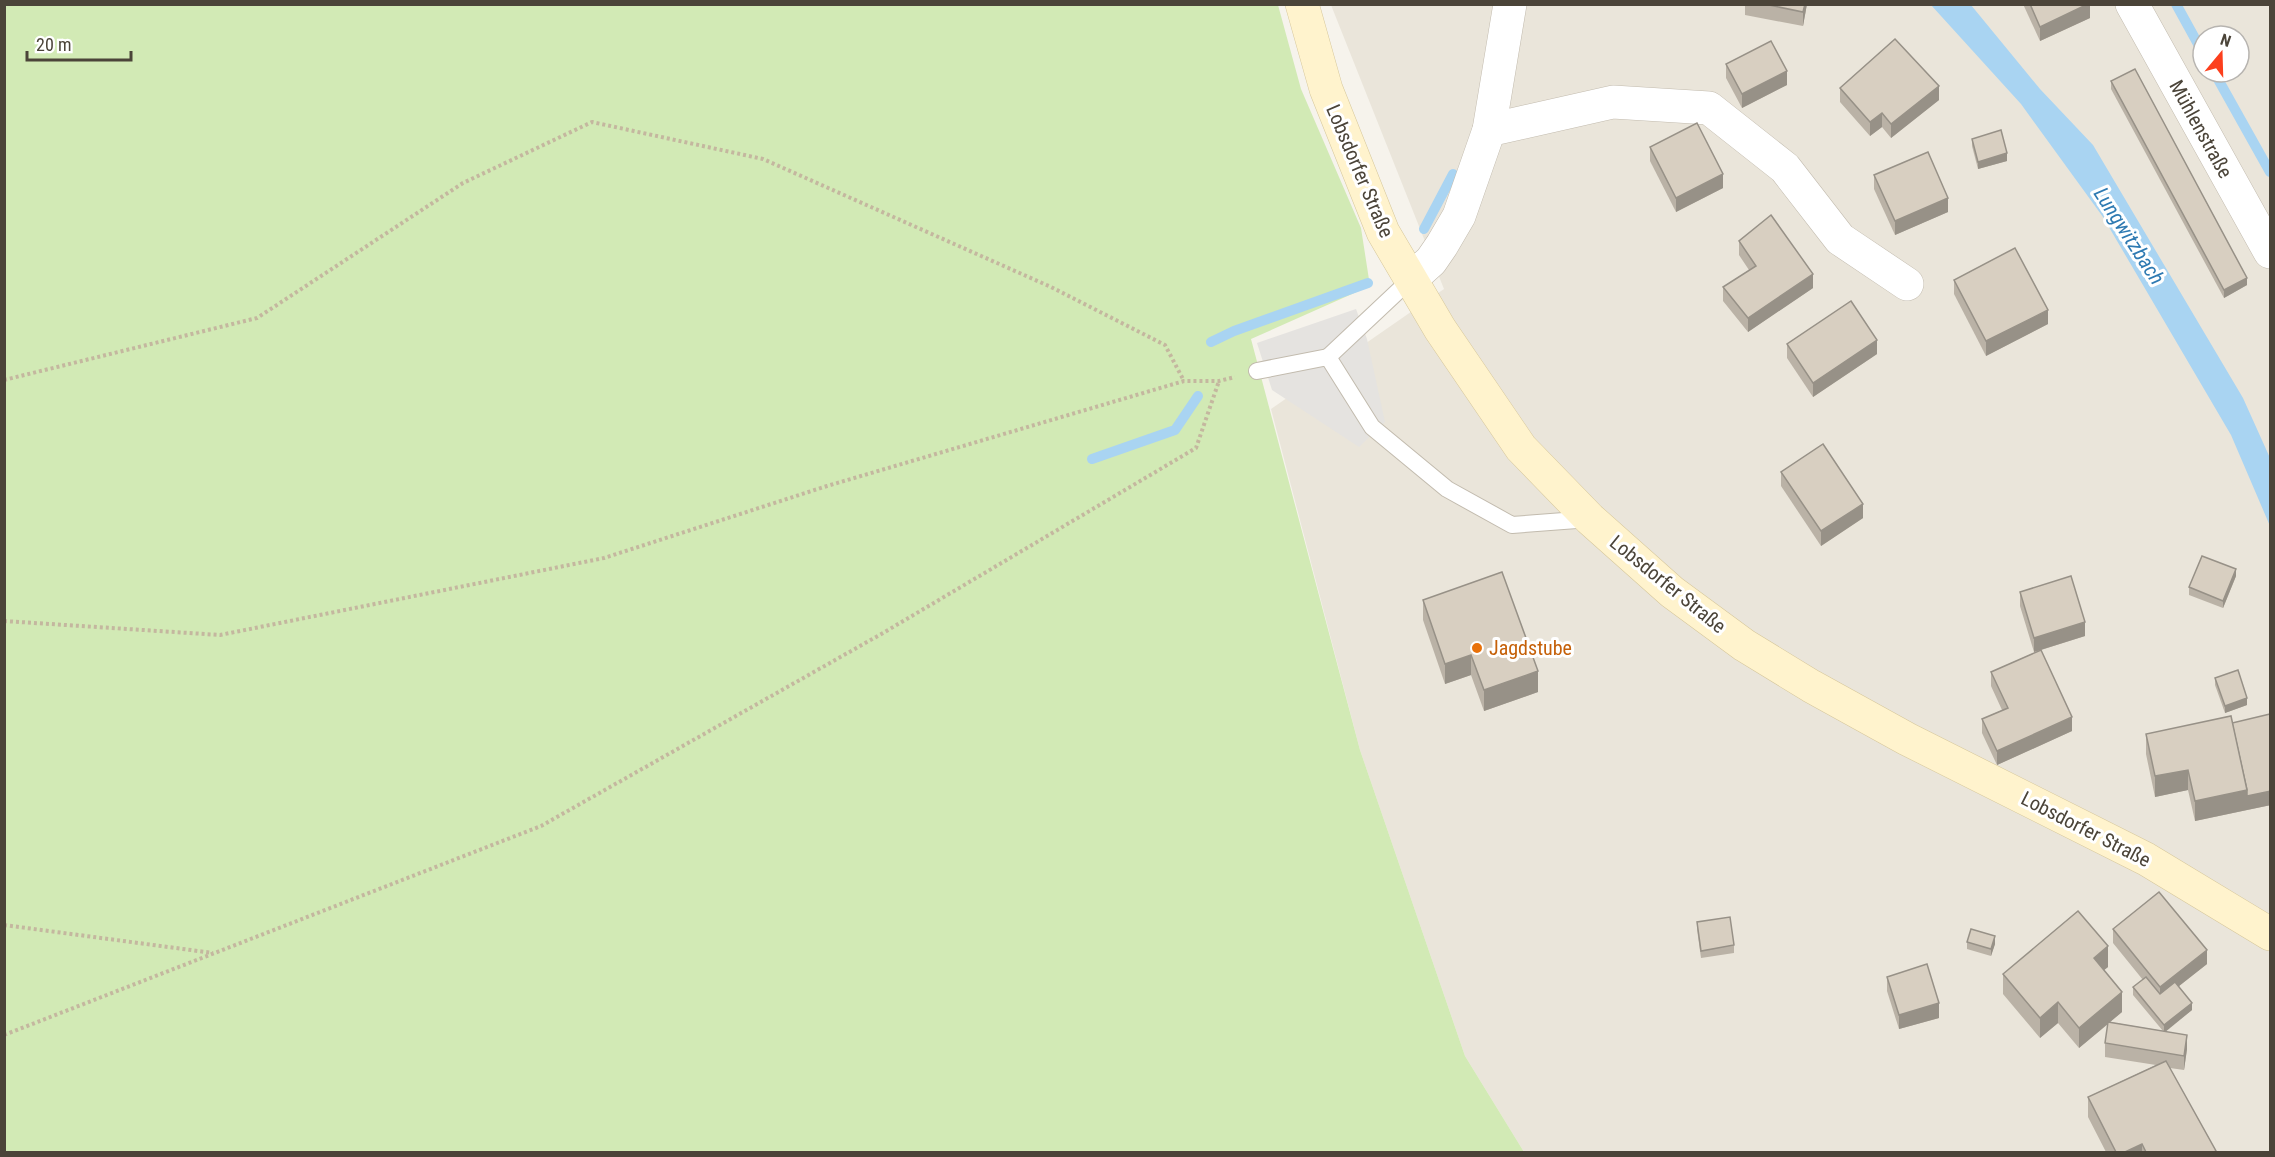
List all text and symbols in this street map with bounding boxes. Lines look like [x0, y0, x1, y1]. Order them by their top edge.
scale bar [27, 24, 130, 62]
north arrow [2191, 24, 2251, 84]
text: N [2218, 30, 2233, 51]
text: 20 m [36, 34, 71, 55]
street label: Mühlenstraße [2164, 76, 2238, 182]
street label: Lobsdorfer Straße [1321, 101, 1399, 241]
water label: Lungwitzbach [2089, 183, 2169, 289]
street label: Lobsdorfer Straße [1605, 530, 1731, 638]
place label: Jagdstube [1489, 636, 1572, 660]
marker: Jagdstube [1470, 641, 1484, 655]
street label: Lobsdorfer Straße [2017, 786, 2155, 872]

